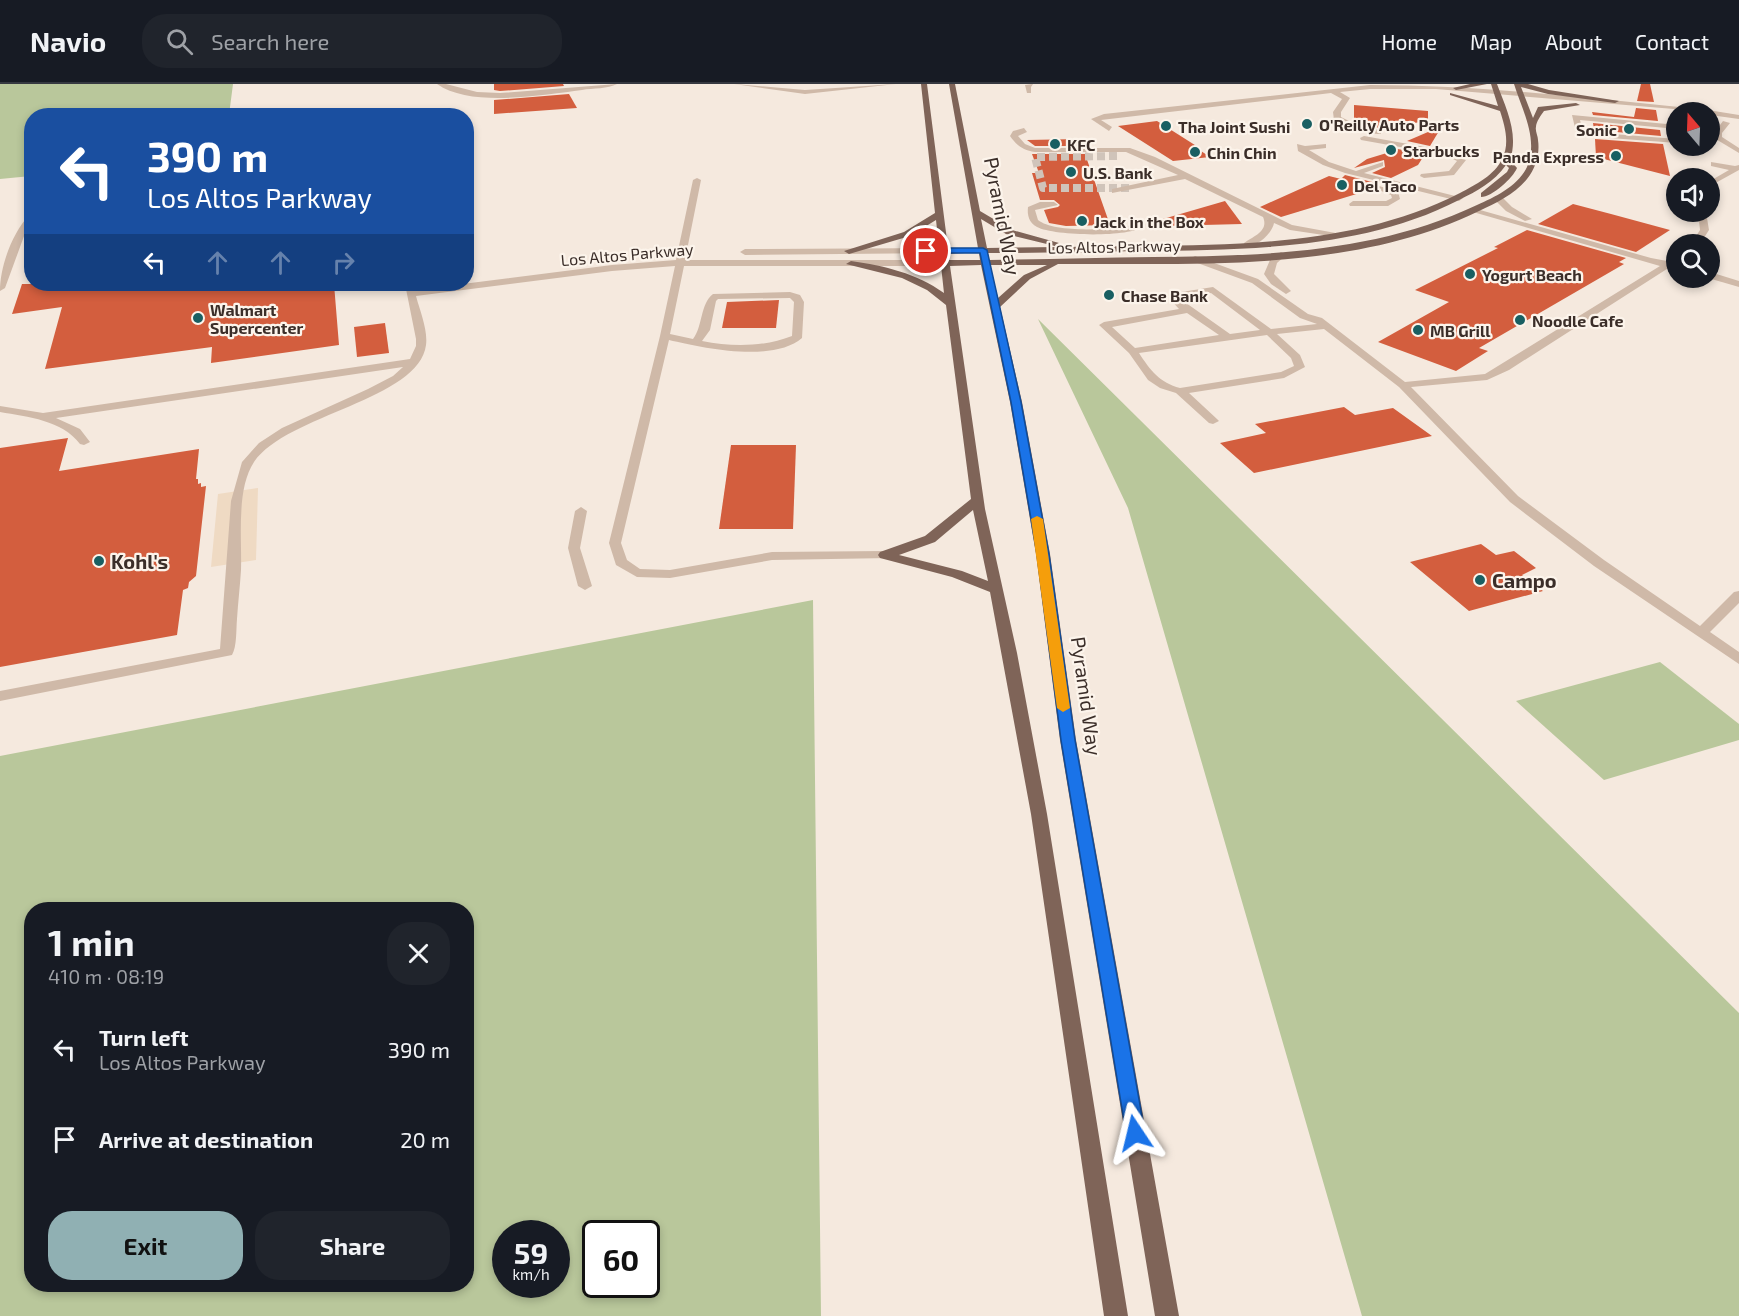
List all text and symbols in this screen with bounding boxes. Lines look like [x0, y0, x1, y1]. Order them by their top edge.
search box [142, 14, 562, 68]
text: Navio [30, 24, 106, 58]
icon: search [163, 25, 196, 58]
text: Search here [211, 28, 329, 54]
text: Home [1381, 29, 1437, 54]
text: Map [1470, 29, 1512, 54]
text: About [1545, 29, 1602, 54]
text: Contact [1635, 29, 1709, 54]
north arrow [1666, 102, 1720, 156]
map controls [1666, 102, 1720, 288]
place label: O'Reilly Auto Parts [1319, 115, 1459, 135]
place label: Tha Joint Sushi [1178, 117, 1290, 136]
marker: O'Reilly Auto Parts [1300, 117, 1314, 131]
marker: Tha Joint Sushi [1159, 119, 1173, 133]
place label: Sonic [1576, 120, 1617, 139]
marker: Sonic [1622, 122, 1636, 136]
text: 390 m [147, 130, 268, 180]
icon: left [48, 132, 126, 210]
place label: KFC [1067, 135, 1095, 154]
marker: KFC [1048, 137, 1062, 151]
place label: Starbucks [1403, 141, 1479, 160]
place label: Chin Chin [1207, 143, 1277, 162]
marker: Starbucks [1384, 143, 1398, 157]
marker: Chin Chin [1188, 145, 1202, 159]
place label: Panda Express [1493, 147, 1604, 166]
marker: Panda Express [1609, 149, 1623, 163]
street label: Pyramid Way [980, 155, 1026, 277]
place label: U.S. Bank [1083, 163, 1153, 182]
marker: U.S. Bank [1064, 165, 1078, 179]
button: sound [1666, 168, 1720, 222]
place label: Del Taco [1354, 176, 1417, 195]
marker: Del Taco [1335, 178, 1349, 192]
text: Los Altos Parkway [147, 181, 372, 213]
place label: Jack in the Box [1094, 212, 1204, 231]
marker: Jack in the Box [1075, 214, 1089, 228]
pin [900, 225, 951, 276]
icon: arrive [909, 234, 942, 267]
button: search [1666, 234, 1720, 288]
street label: Los Altos Parkway [1047, 235, 1181, 257]
street label: Los Altos Parkway [560, 239, 695, 269]
icon: left [138, 246, 171, 279]
icon: ahead [201, 246, 234, 279]
icon: ahead [264, 246, 297, 279]
icon: right [327, 246, 360, 279]
place label: Yogurt Beach [1482, 265, 1582, 284]
marker: Yogurt Beach [1463, 267, 1477, 281]
place label: Chase Bank [1121, 286, 1208, 305]
marker: Chase Bank [1102, 288, 1116, 302]
place label: Walmart Supercenter [210, 300, 303, 337]
marker: Walmart Supercenter [191, 311, 205, 325]
place label: Noodle Cafe [1532, 311, 1624, 330]
marker: Noodle Cafe [1513, 313, 1527, 327]
place label: MB Grill [1430, 321, 1491, 340]
marker: MB Grill [1411, 323, 1425, 337]
place label: Kohl's [111, 549, 168, 573]
marker: Kohl's [92, 554, 106, 568]
place label: Campo [1492, 568, 1557, 592]
marker: Campo [1473, 573, 1487, 587]
street label: Pyramid Way [1067, 635, 1107, 757]
text: 1 min [48, 920, 135, 963]
button: close [387, 922, 450, 985]
text: 410 m · 08:19 [48, 964, 164, 988]
text: Turn left [99, 1024, 188, 1050]
icon: left [48, 1033, 81, 1066]
text: 390 m [388, 1036, 450, 1062]
text: Los Altos Parkway [99, 1050, 265, 1074]
position arrow [1103, 1101, 1167, 1165]
icon: arrive [48, 1123, 81, 1156]
text: Arrive at destination [99, 1126, 313, 1152]
text: 20 m [400, 1126, 450, 1152]
button: Exit [48, 1211, 243, 1280]
button: Share [255, 1211, 450, 1280]
speed limit sign: 60 [582, 1220, 660, 1298]
text: 59 [514, 1234, 548, 1270]
text: km/h [512, 1265, 550, 1283]

